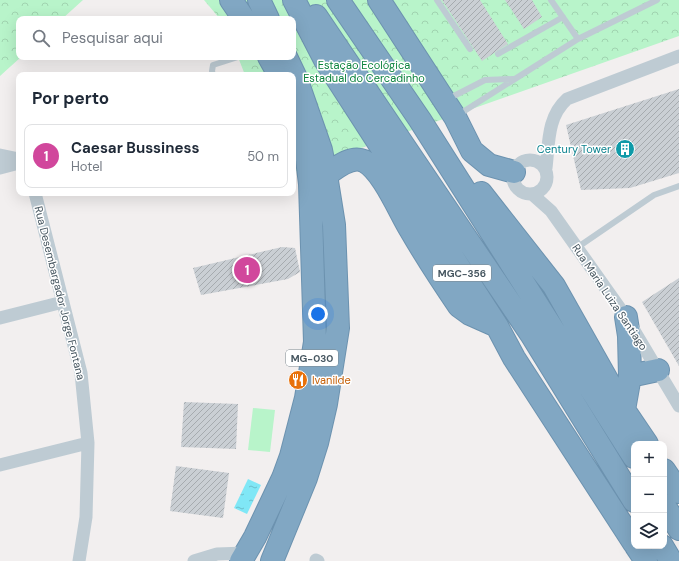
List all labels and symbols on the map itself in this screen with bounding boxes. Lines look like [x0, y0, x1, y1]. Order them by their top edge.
park label: Estação Ecológica Estadual do Cercadinho [303, 58, 425, 85]
building icon: Century Tower [614, 138, 636, 160]
place label: Century Tower [537, 142, 611, 156]
street label: Rua Desembargador Jorge Fontana [32, 205, 88, 381]
street label: Rua Maria Luiza Santiago [569, 241, 651, 353]
pin: 1 [234, 255, 260, 285]
road number: MGC-356 [433, 265, 491, 281]
your location [308, 304, 328, 324]
road number: MG-030 [286, 350, 338, 366]
restaurant icon: Ivanilde [287, 369, 309, 391]
place label: Ivanilde [312, 373, 351, 387]

